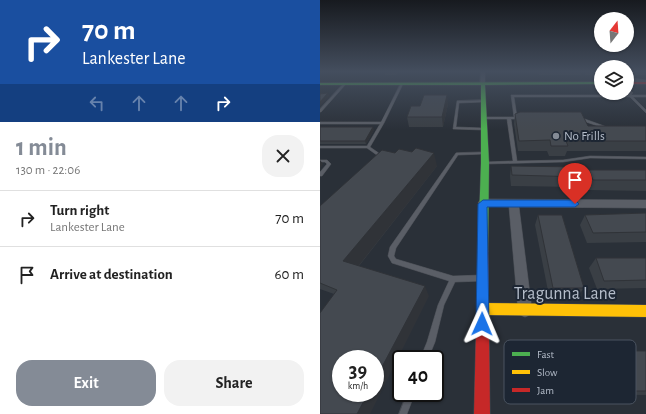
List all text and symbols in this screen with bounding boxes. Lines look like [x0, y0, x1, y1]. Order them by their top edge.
north arrow [594, 12, 634, 52]
map controls [594, 12, 634, 100]
icon: right [16, 16, 68, 68]
text: 70 m [82, 17, 136, 45]
text: Lankester Lane [82, 50, 186, 68]
button: layers [594, 60, 634, 100]
icon: left [86, 92, 108, 114]
icon: ahead [128, 92, 150, 114]
icon: ahead [170, 92, 192, 114]
icon: right [212, 92, 234, 114]
place label: No Frills [564, 130, 605, 143]
marker: No Frills [551, 131, 561, 141]
button: close [262, 135, 304, 177]
text: 1 min [16, 136, 67, 160]
pin [558, 163, 592, 204]
text: 130 m · 22:06 [16, 164, 80, 177]
icon: arrive [564, 169, 586, 191]
text: Turn right [50, 203, 109, 218]
icon: right [16, 208, 38, 230]
text: 70 m [275, 211, 304, 226]
text: Lankester Lane [50, 221, 125, 234]
icon: arrive [16, 264, 38, 286]
text: Arrive at destination [50, 267, 173, 282]
text: 60 m [275, 267, 304, 282]
street label: Tragunna Lane [514, 285, 616, 303]
position arrow [461, 303, 503, 345]
legend [504, 340, 636, 404]
text: Fast [537, 349, 555, 360]
speed limit sign: 40 [392, 350, 444, 402]
button: Exit [16, 360, 156, 406]
button: Share [164, 360, 304, 406]
text: 39 [349, 361, 367, 381]
text: Slow [537, 367, 558, 378]
text: km/h [348, 381, 368, 391]
text: Jam [537, 385, 554, 396]

